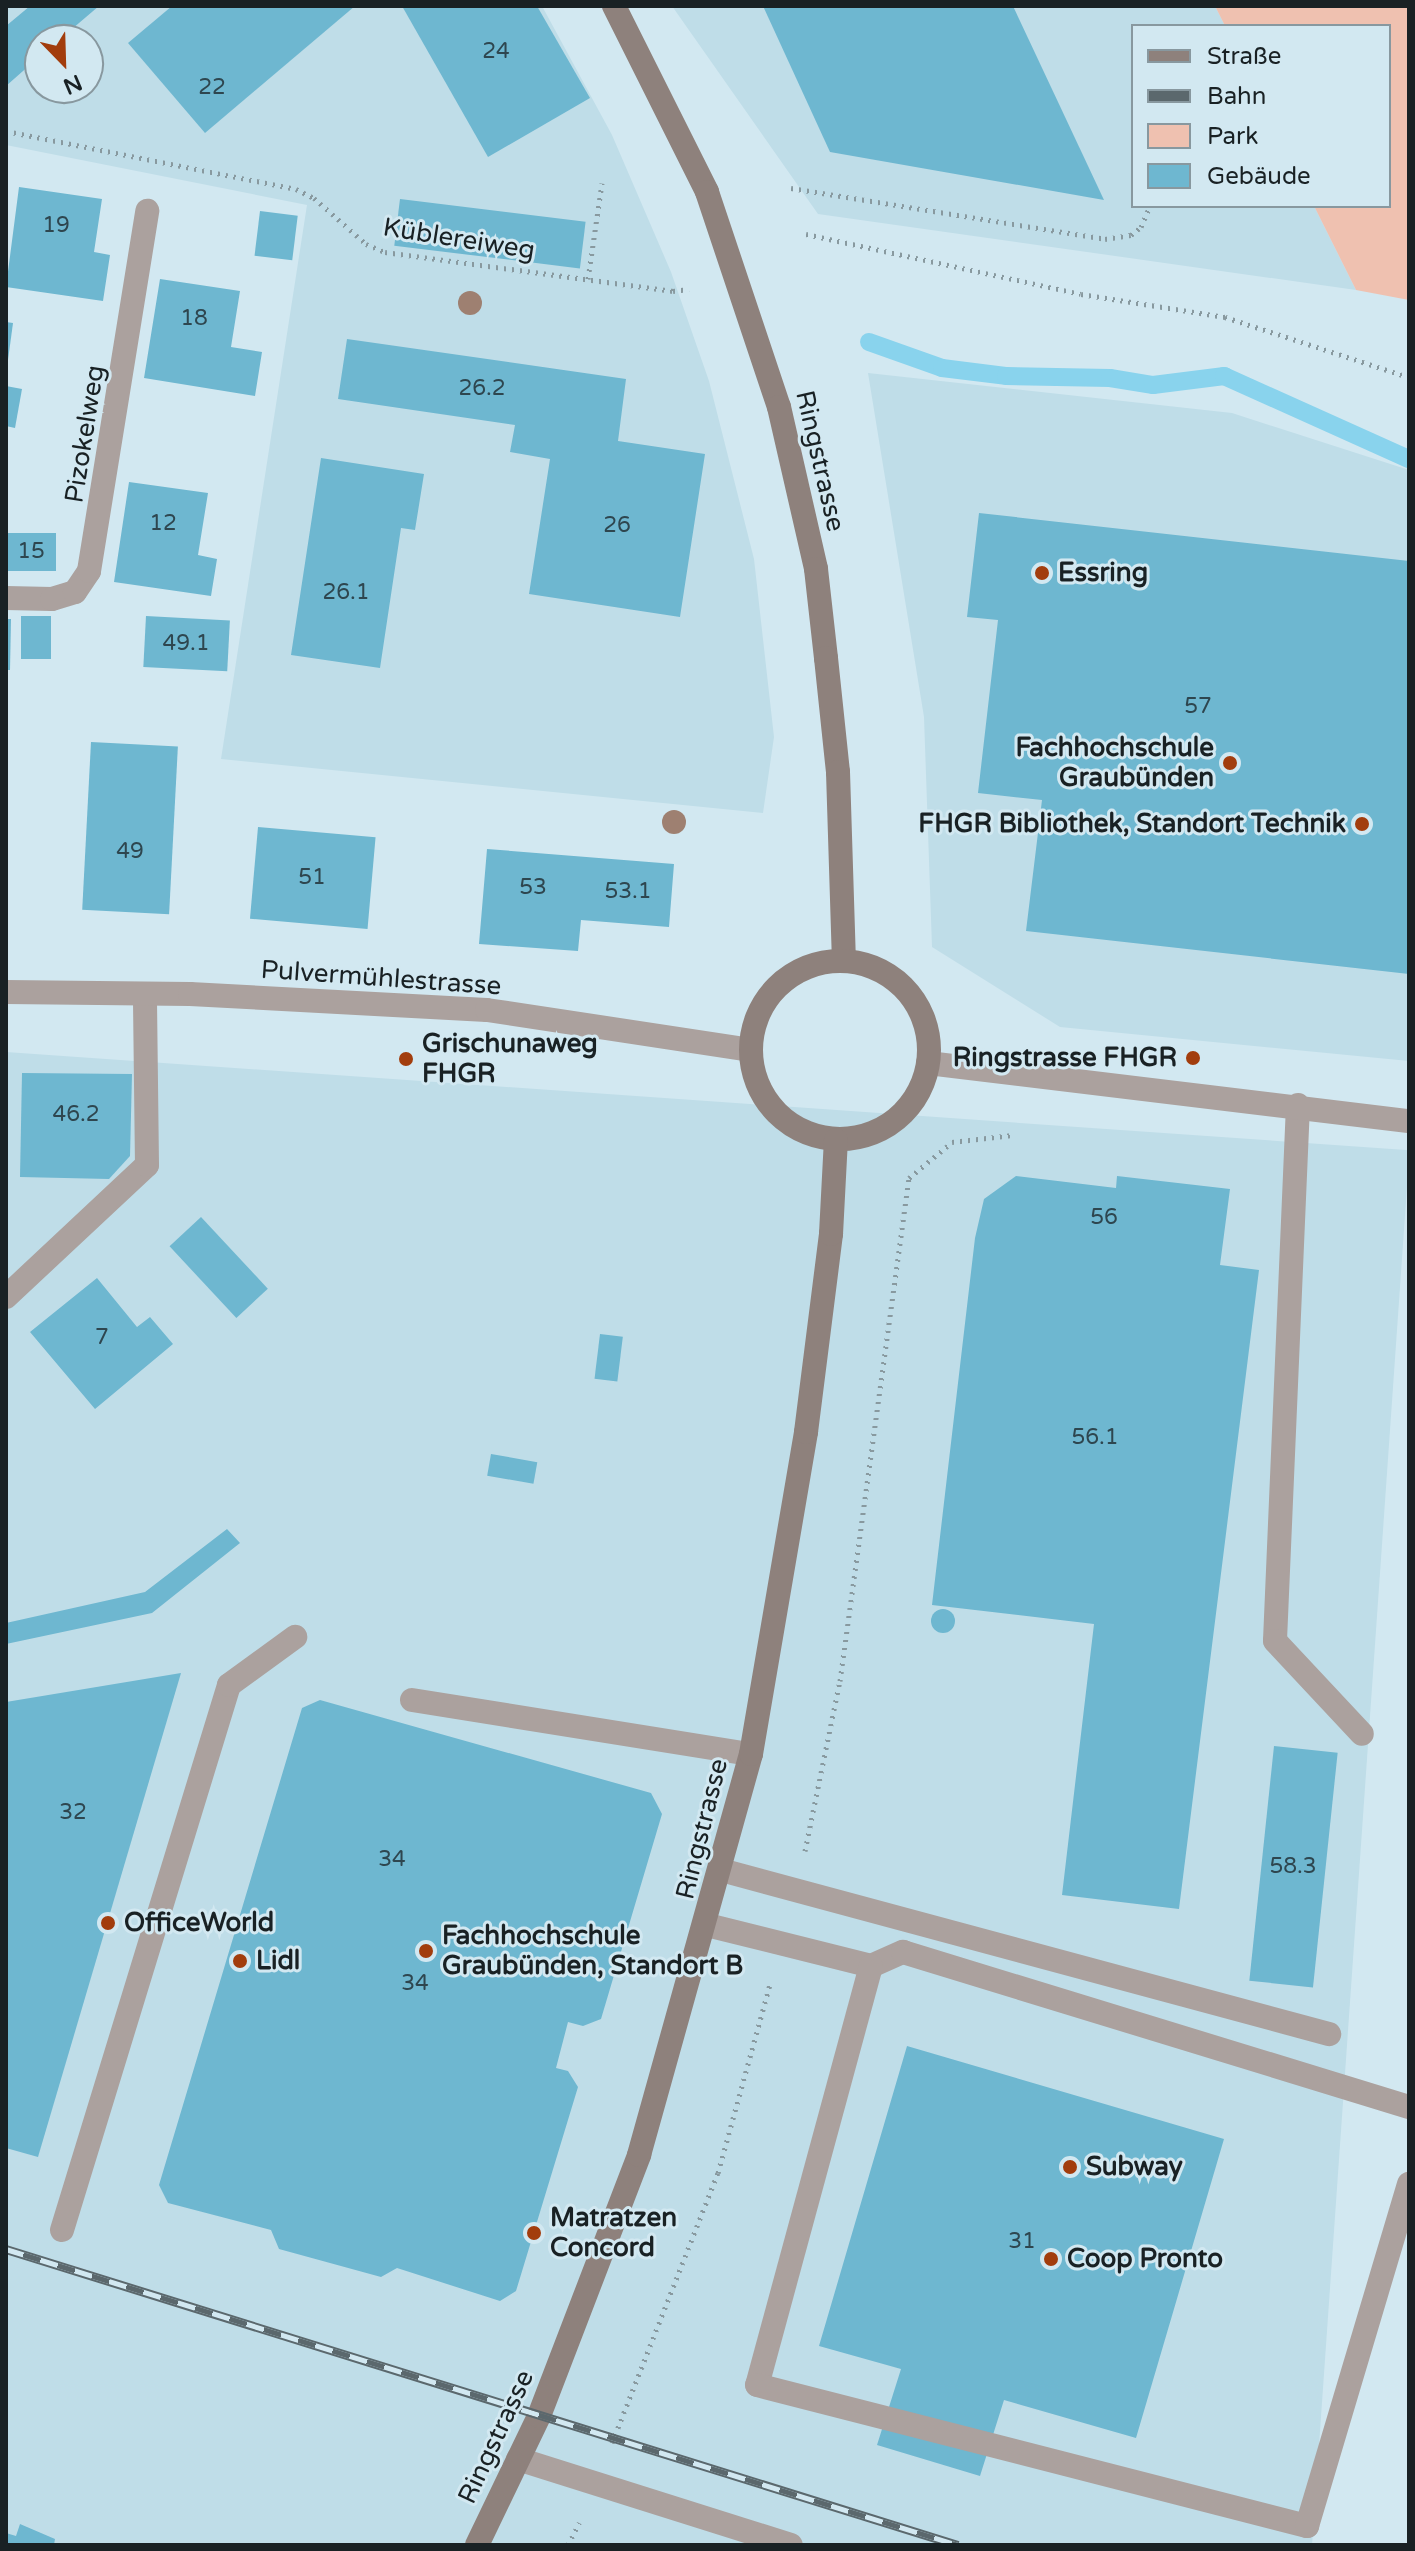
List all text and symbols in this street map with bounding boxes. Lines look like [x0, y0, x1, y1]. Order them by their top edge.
north arrow [24, 24, 104, 104]
legend [1131, 24, 1391, 208]
house number: 24 [482, 39, 510, 65]
text: Straße [1207, 42, 1281, 71]
text: N [59, 69, 86, 100]
house number: 22 [198, 75, 226, 101]
text: Bahn [1207, 82, 1266, 111]
text: Park [1207, 122, 1258, 151]
text: Gebäude [1207, 162, 1311, 191]
street label: Küblereiweg [381, 212, 537, 266]
house number: 19 [42, 213, 70, 239]
house number: 18 [180, 306, 208, 332]
street label: Pizokelweg [59, 363, 111, 505]
house number: 26.2 [458, 376, 506, 402]
street label: Ringstrasse [789, 387, 851, 535]
house number: 12 [149, 511, 177, 537]
house number: 26 [603, 513, 631, 539]
house number: 15 [17, 539, 45, 565]
place label: Essring [1058, 557, 1148, 589]
marker: Essring [1033, 564, 1051, 582]
house number: 26.1 [322, 580, 370, 606]
house number: 49.1 [162, 631, 210, 657]
house number: 57 [1184, 694, 1212, 720]
place label: Fachhochschule Graubünden [1015, 732, 1214, 794]
marker: Fachhochschule Graubünden [1221, 754, 1239, 772]
place label: FHGR Bibliothek, Standort Technik [918, 808, 1346, 840]
marker: FHGR Bibliothek, Standort Technik [1353, 815, 1371, 833]
house number: 49 [116, 839, 144, 865]
house number: 51 [298, 865, 326, 891]
house number: 53 [519, 875, 547, 901]
house number: 53.1 [604, 879, 652, 905]
street label: Pulvermühlestrasse [260, 954, 502, 1002]
place label: Grischunaweg FHGR [422, 1028, 598, 1090]
place label: Ringstrasse FHGR [953, 1042, 1177, 1074]
marker: Ringstrasse FHGR [1184, 1049, 1202, 1067]
marker: Grischunaweg FHGR [397, 1050, 415, 1068]
house number: 46.2 [52, 1102, 100, 1128]
house number: 56 [1090, 1205, 1118, 1231]
house number: 7 [95, 1325, 109, 1351]
house number: 56.1 [1071, 1425, 1119, 1451]
street label: Ringstrasse [669, 1755, 735, 1903]
house number: 32 [59, 1800, 87, 1826]
house number: 34 [378, 1847, 406, 1873]
house number: 58.3 [1269, 1854, 1317, 1880]
place label: OfficeWorld [124, 1907, 274, 1939]
marker: OfficeWorld [99, 1914, 117, 1932]
place label: Fachhochschule Graubünden, Standort B [442, 1920, 743, 1982]
marker: Fachhochschule Graubünden, Standort B [417, 1942, 435, 1960]
place label: Lidl [256, 1945, 300, 1977]
marker: Lidl [231, 1952, 249, 1970]
house number: 34 [401, 1971, 429, 1997]
place label: Subway [1086, 2151, 1183, 2183]
marker: Subway [1061, 2158, 1079, 2176]
place label: Matratzen Concord [550, 2202, 677, 2264]
marker: Matratzen Concord [525, 2224, 543, 2242]
house number: 31 [1008, 2229, 1036, 2255]
place label: Coop Pronto [1067, 2243, 1223, 2275]
marker: Coop Pronto [1042, 2250, 1060, 2268]
street label: Ringstrasse [451, 2365, 541, 2509]

